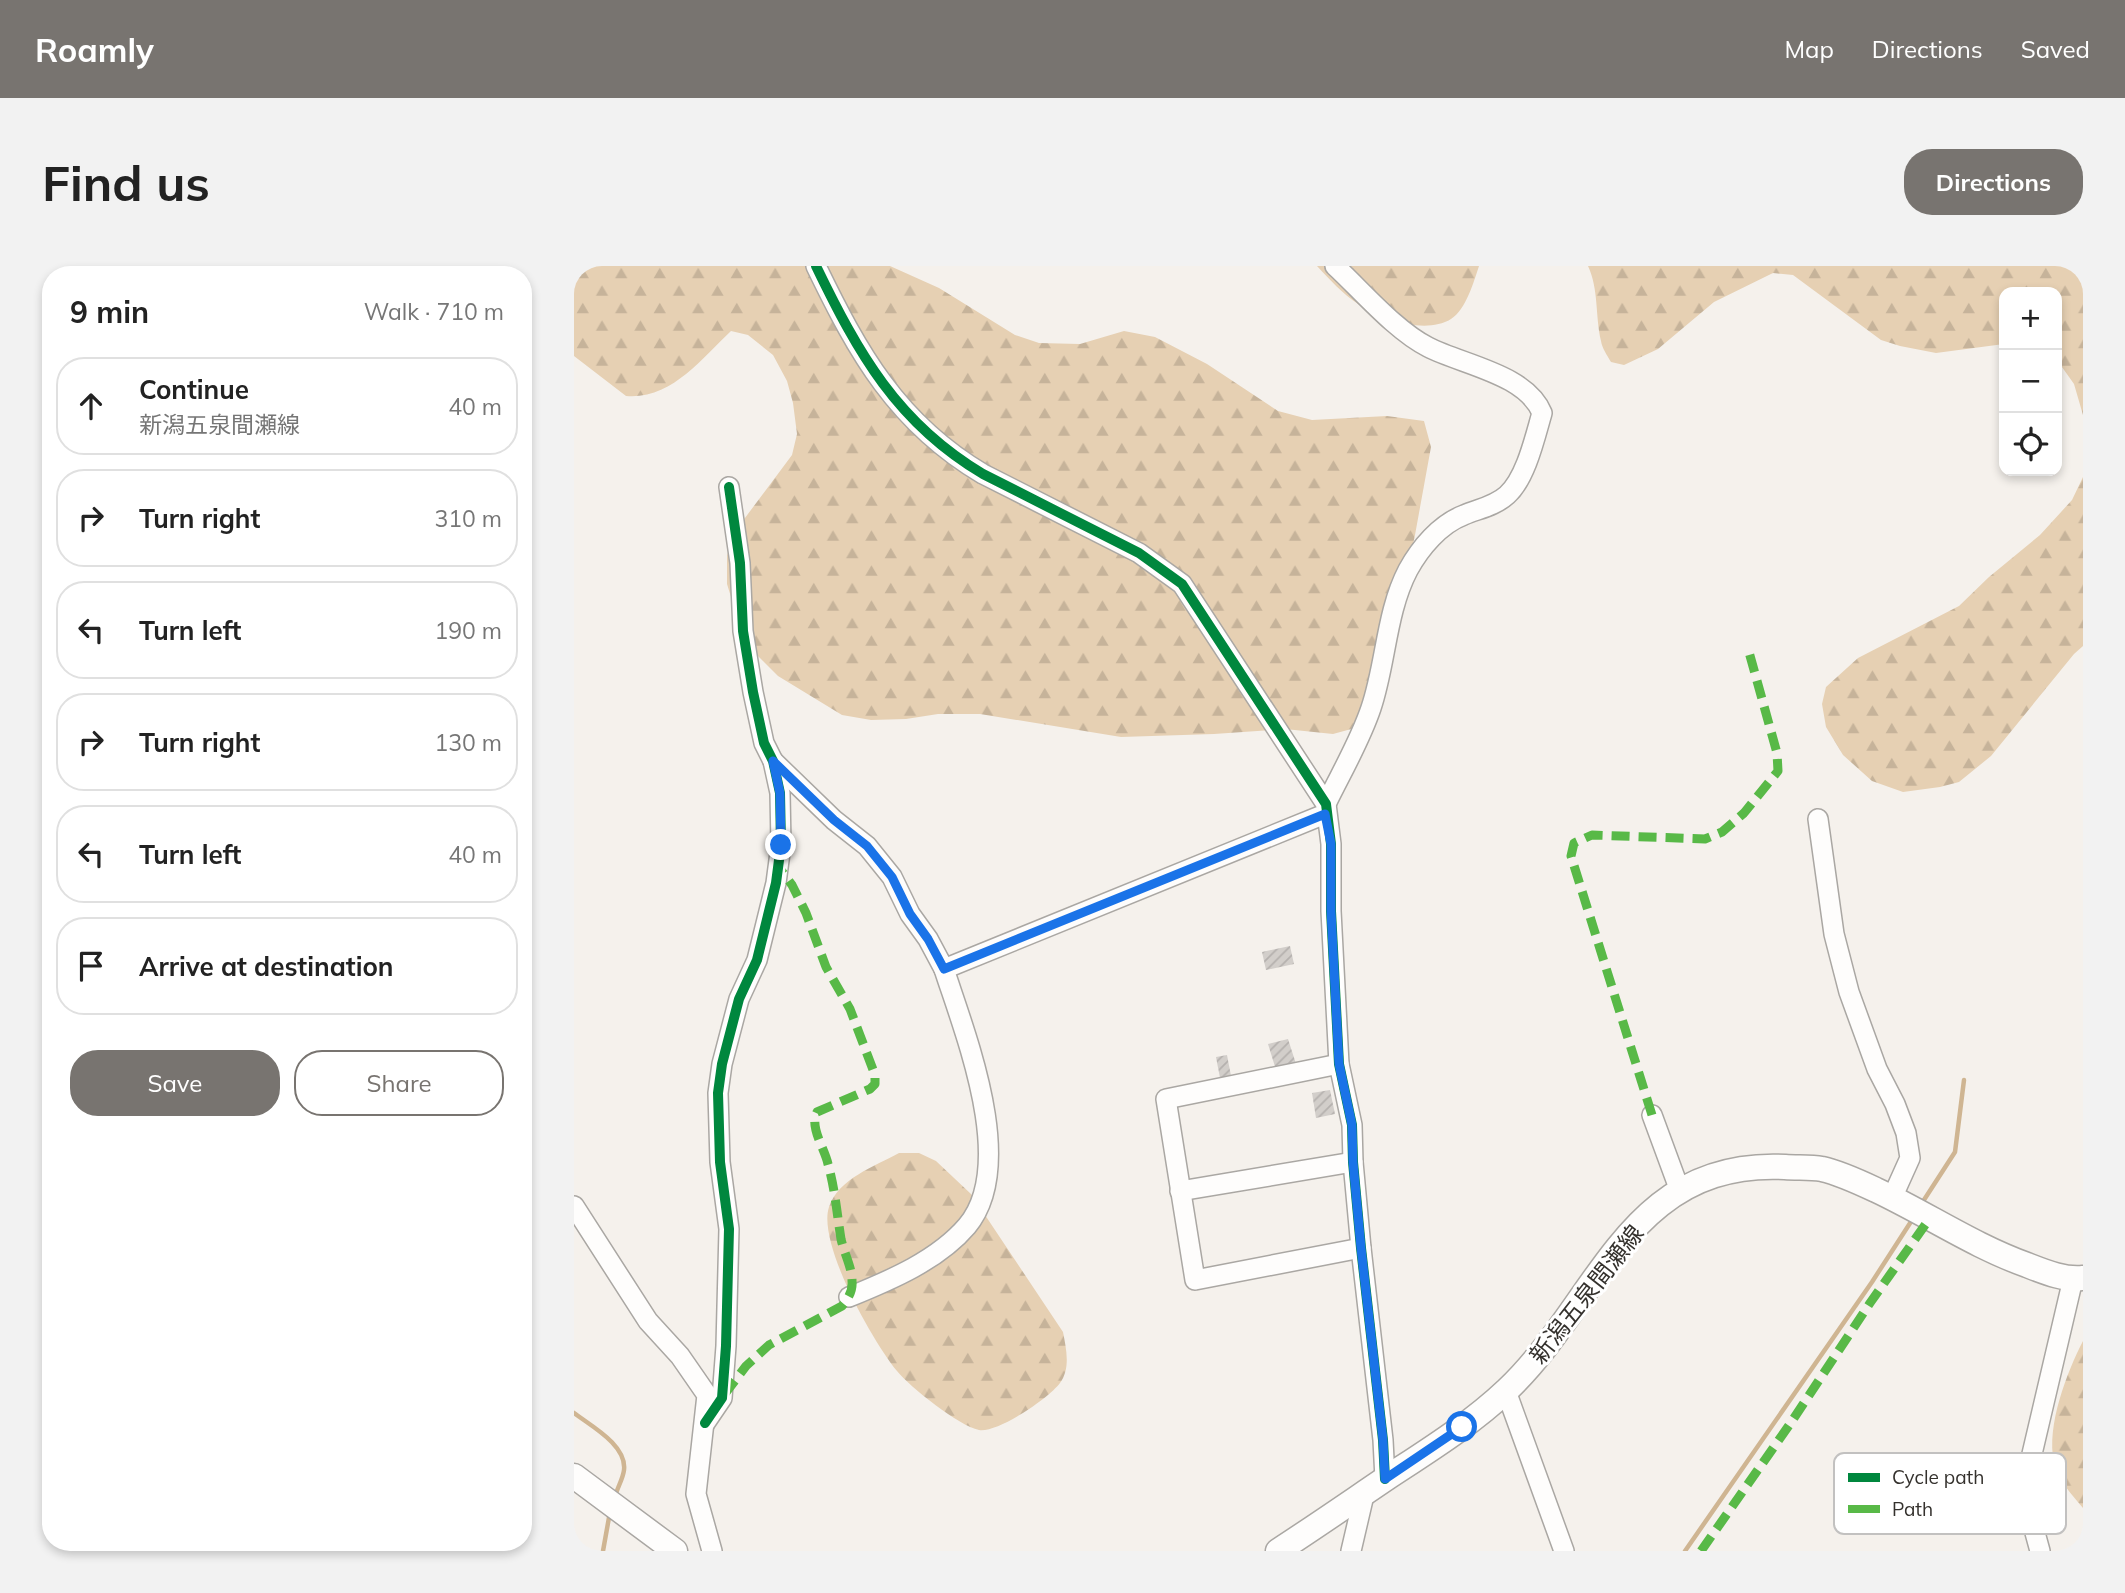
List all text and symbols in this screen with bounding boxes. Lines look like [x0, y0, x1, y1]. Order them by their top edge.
text: Roamly [35, 29, 154, 70]
text: Map [1784, 34, 1834, 64]
text: Directions [1872, 34, 1983, 64]
text: Saved [2021, 34, 2090, 64]
button: Directions [1904, 149, 2083, 215]
text: Find us [42, 152, 210, 213]
map controls [1999, 287, 2062, 476]
button: + [1999, 287, 2062, 350]
text: 9 min [70, 293, 149, 331]
text: Walk · 710 m [364, 297, 504, 326]
button: − [1999, 350, 2062, 413]
text: Continue [139, 373, 249, 406]
icon: ahead [72, 387, 110, 425]
text: 40 m [448, 392, 502, 421]
text: 新潟五泉間瀬線 [139, 410, 300, 439]
button: locate [1999, 413, 2062, 476]
icon: right [72, 499, 110, 537]
text: Turn right [139, 502, 260, 535]
text: 310 m [434, 504, 502, 533]
icon: left [72, 611, 110, 649]
text: Turn left [139, 614, 241, 647]
text: 190 m [434, 616, 502, 645]
icon: right [72, 723, 110, 761]
text: Turn right [139, 726, 260, 759]
text: 130 m [434, 728, 502, 757]
route end [765, 829, 796, 860]
icon: left [72, 835, 110, 873]
text: Turn left [139, 838, 241, 871]
text: 40 m [448, 840, 502, 869]
icon: arrive [72, 947, 110, 985]
text: Arrive at destination [139, 950, 394, 983]
button: Save [70, 1050, 280, 1116]
button: Share [294, 1050, 504, 1116]
street label: 新潟五泉間瀬線 [1522, 1219, 1650, 1369]
route start [1446, 1411, 1477, 1442]
legend [1834, 1453, 2066, 1534]
text: Cycle path [1892, 1465, 1984, 1489]
text: Path [1892, 1497, 1933, 1521]

